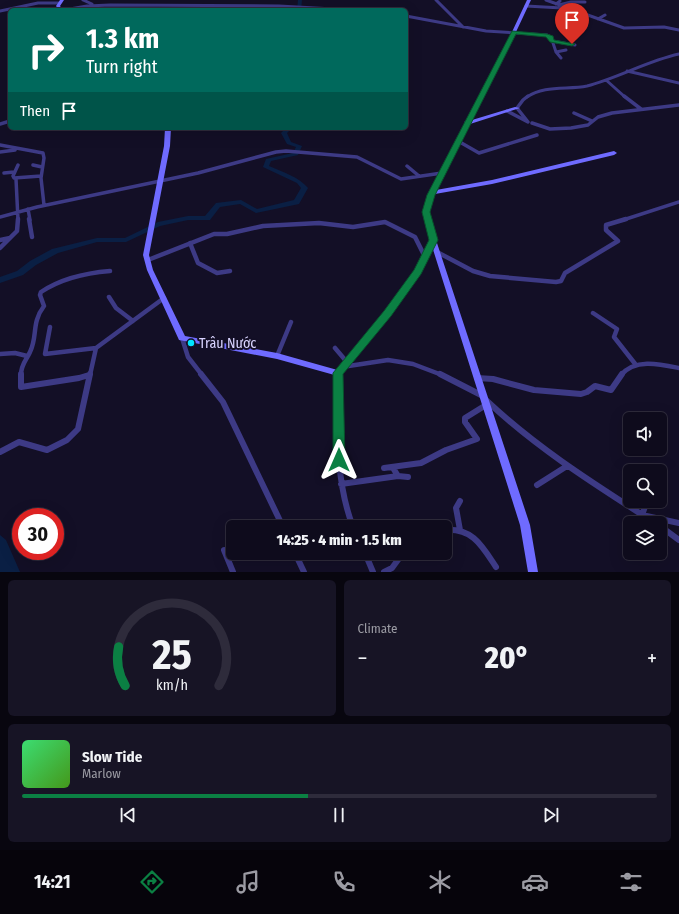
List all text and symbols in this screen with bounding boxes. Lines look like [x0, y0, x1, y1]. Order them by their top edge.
pin [555, 3, 589, 44]
icon: arrive [561, 9, 583, 31]
text: 1.3 km [86, 22, 159, 55]
icon: right [20, 24, 72, 76]
text: Turn right [86, 56, 158, 78]
icon: arrive [58, 100, 80, 122]
text: Then [20, 102, 50, 120]
place label: Trâu Nước [199, 335, 256, 352]
marker: Trâu Nước [186, 338, 196, 348]
map controls [623, 412, 667, 560]
button: sound [623, 412, 667, 456]
position arrow [318, 439, 360, 481]
button: search [623, 464, 667, 508]
speed limit sign: 30 [12, 508, 64, 560]
button: layers [623, 516, 667, 560]
text: 14:25 · 4 min · 1.5 km [276, 531, 402, 549]
text: Climate [358, 621, 398, 636]
text: 25 [151, 630, 192, 680]
text: 20° [485, 640, 530, 676]
text: − [358, 645, 367, 672]
text: + [647, 645, 657, 672]
text: km/h [156, 677, 188, 694]
text: Slow Tide [82, 748, 142, 766]
text: Marlow [82, 766, 121, 781]
icon: previous [117, 804, 139, 826]
icon: pause [328, 804, 350, 826]
icon: next [540, 804, 562, 826]
icon: directions [138, 868, 166, 896]
icon: music [234, 868, 262, 896]
icon: phone [330, 868, 358, 896]
icon: climate [426, 868, 454, 896]
icon: car [521, 868, 549, 896]
icon: filters [617, 868, 645, 896]
text: 14:21 [34, 871, 71, 893]

